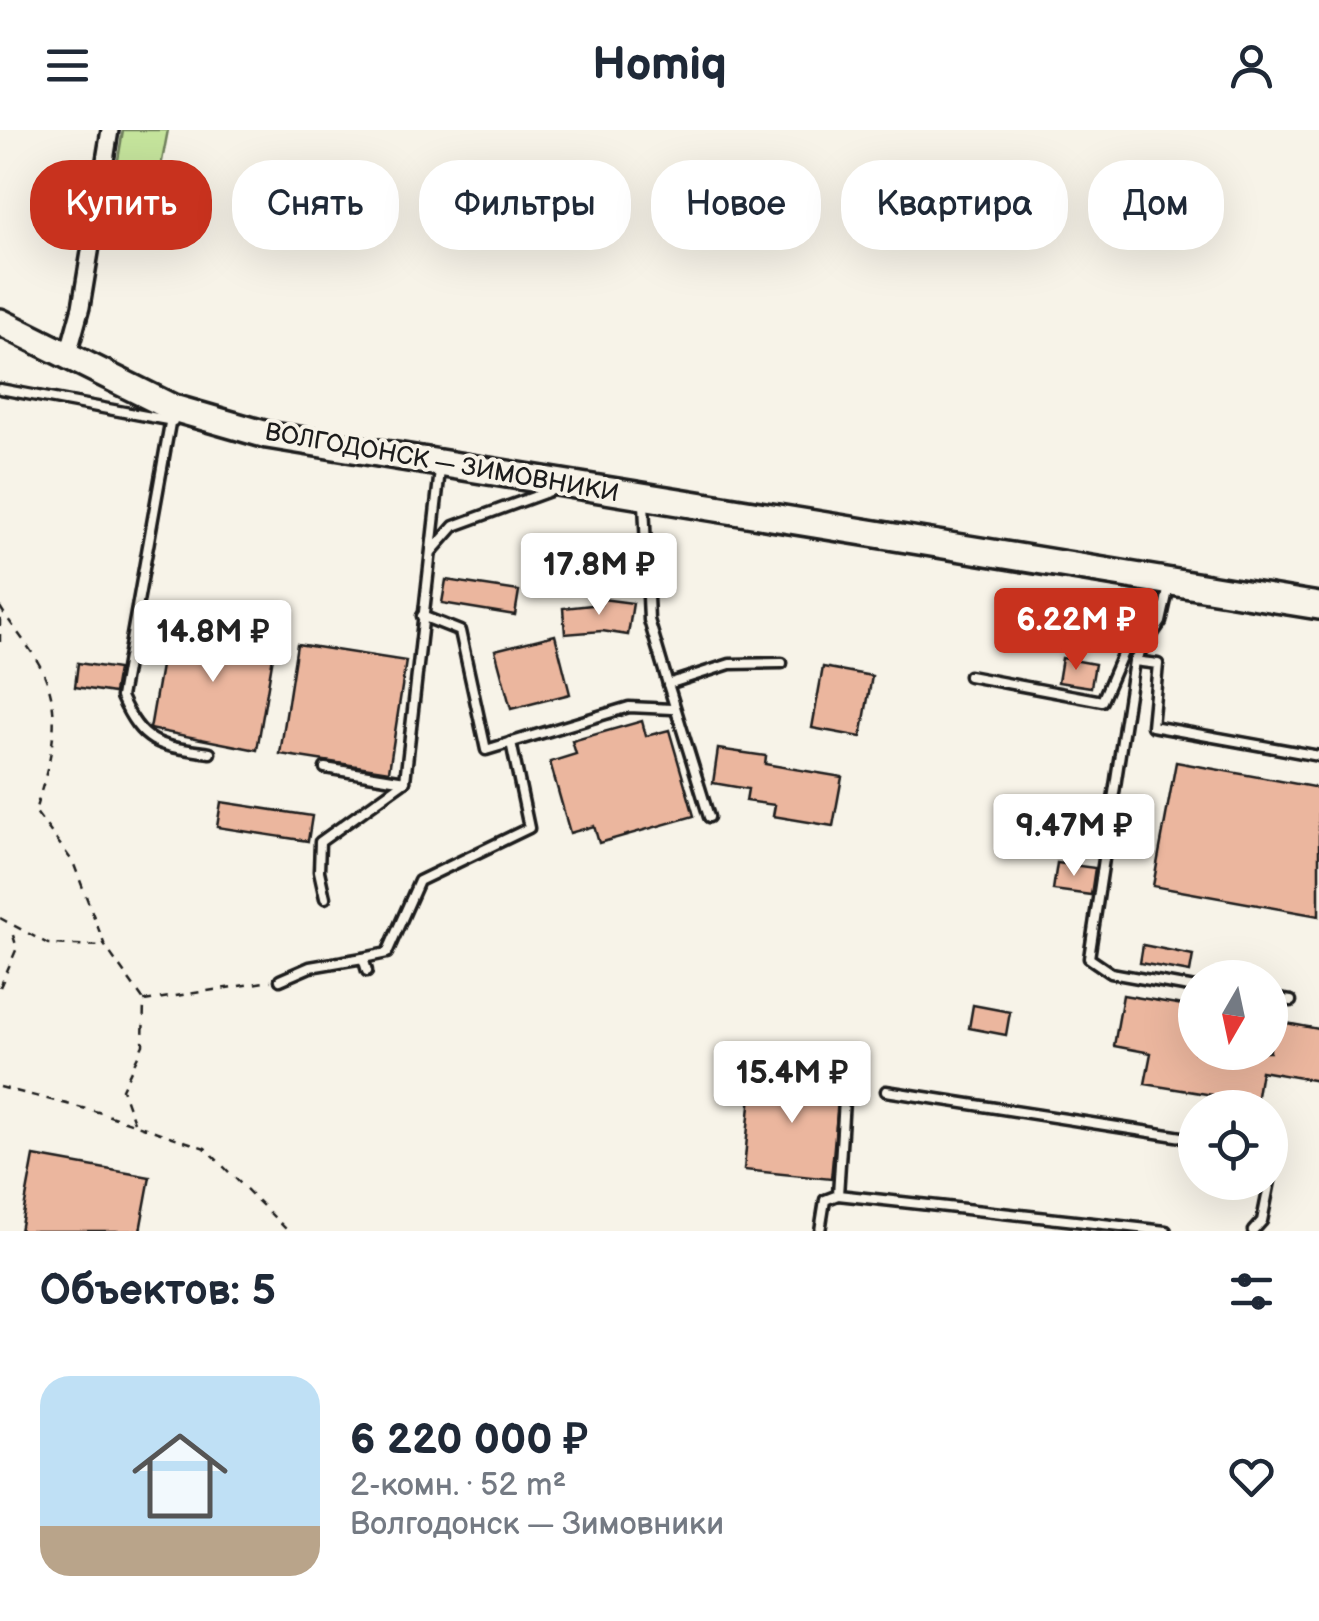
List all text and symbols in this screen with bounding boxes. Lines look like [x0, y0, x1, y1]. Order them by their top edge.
icon: menu [40, 38, 95, 93]
text: Homiq [592, 38, 727, 93]
icon: person [1224, 38, 1279, 93]
chip: Купить [30, 160, 212, 250]
chip: Снять [232, 160, 399, 250]
chip: Фильтры [419, 160, 631, 250]
chip: Новое [651, 160, 821, 250]
chip: Квартира [841, 160, 1068, 250]
chip: Дом [1088, 160, 1224, 250]
street label: ВОЛГОДОНСК — ЗИМОВНИКИ [263, 417, 621, 509]
pin: 17.8M ₽ [507, 533, 691, 618]
text: 17.8M ₽ [543, 546, 655, 585]
pin: 6.22M ₽ [984, 588, 1168, 673]
pin: 14.8M ₽ [121, 600, 305, 685]
text: 6.22M ₽ [1016, 601, 1136, 640]
text: 14.8M ₽ [156, 613, 270, 652]
pin: 9.47M ₽ [982, 794, 1166, 879]
text: 9.47M ₽ [1015, 807, 1133, 846]
north arrow [1178, 960, 1288, 1070]
map controls [1178, 960, 1288, 1200]
pin: 15.4M ₽ [700, 1041, 884, 1126]
text: 15.4M ₽ [736, 1054, 848, 1093]
button: locate [1178, 1090, 1288, 1200]
icon: filters [1224, 1264, 1279, 1319]
text: Объектов: 5 [40, 1266, 276, 1317]
text: 6 220 000 ₽ [350, 1415, 588, 1466]
icon: home [120, 1416, 240, 1536]
icon: heart [1224, 1449, 1279, 1504]
text: 2-комн. · 52 m² [350, 1466, 566, 1505]
text: Волгодонск — Зимовники [350, 1505, 724, 1544]

